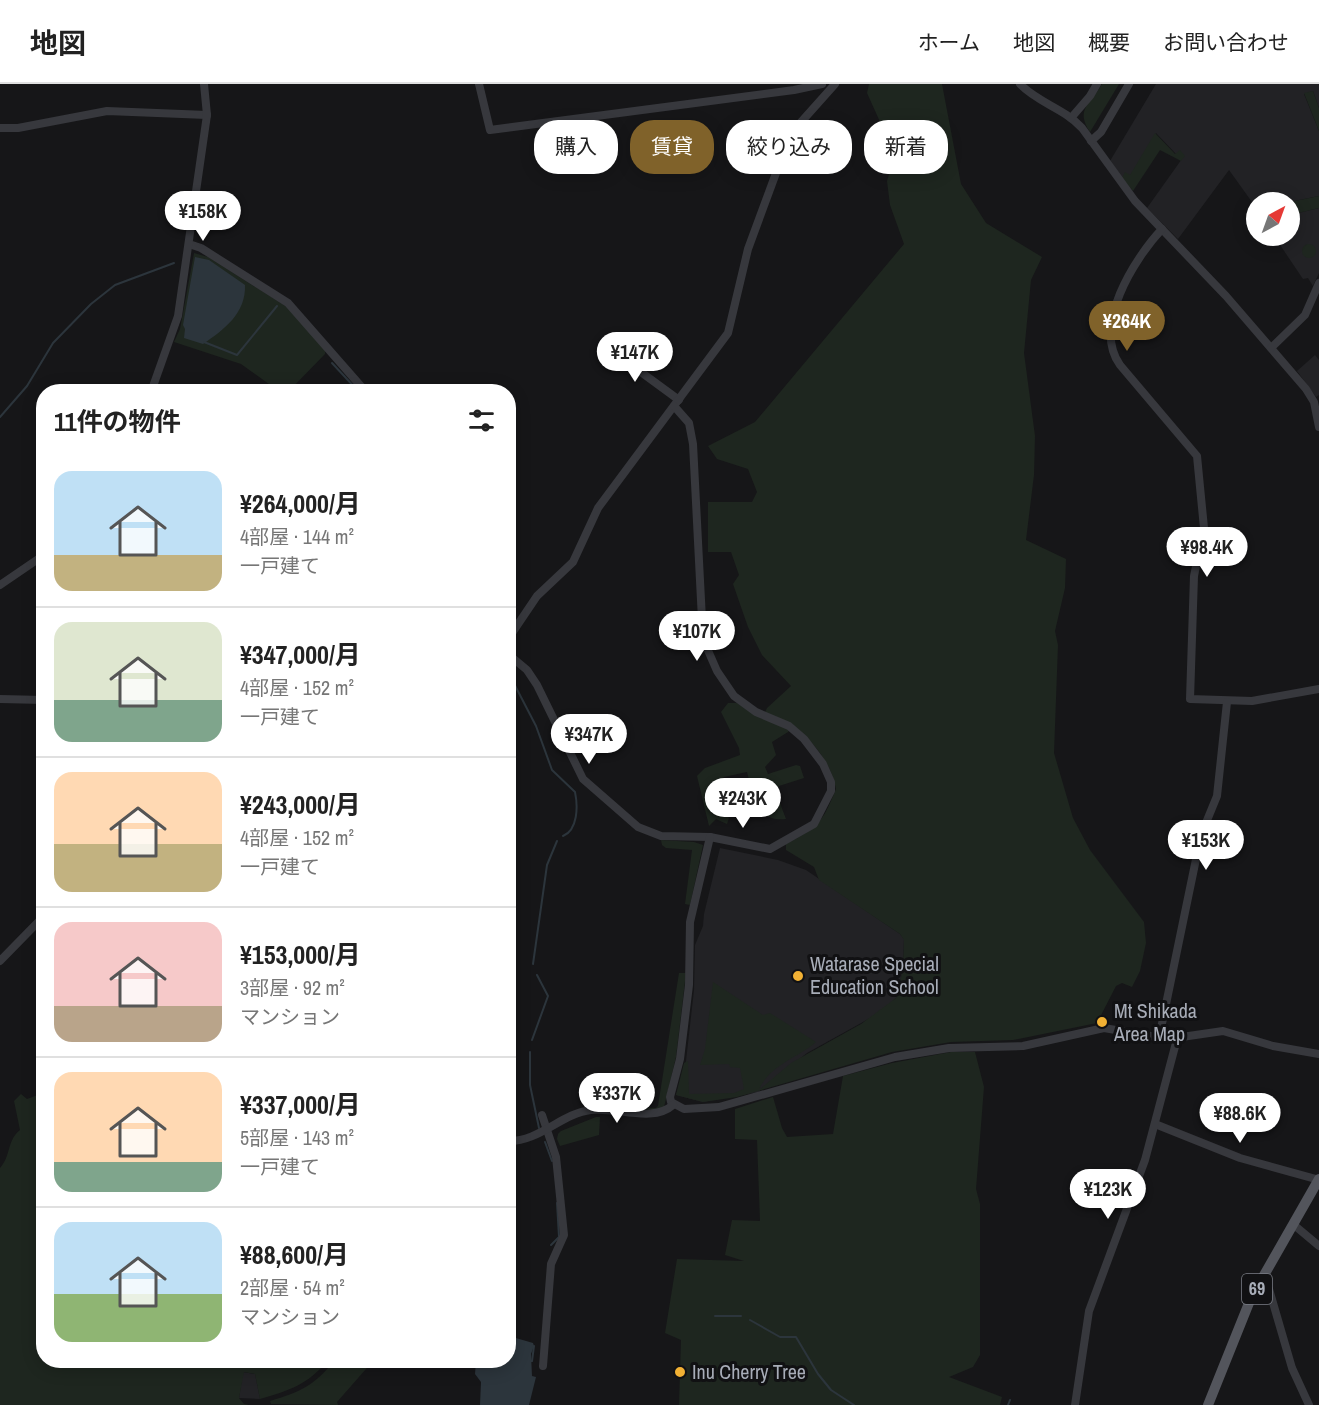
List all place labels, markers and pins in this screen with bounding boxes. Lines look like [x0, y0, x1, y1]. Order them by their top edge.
pin: ¥158K [161, 191, 245, 242]
pin: ¥264K [1085, 301, 1169, 352]
pin: ¥147K [593, 332, 677, 383]
pin: ¥98.4K [1158, 527, 1256, 578]
pin: ¥107K [655, 611, 739, 662]
pin: ¥347K [547, 714, 631, 765]
pin: ¥243K [701, 778, 785, 829]
pin: ¥153K [1164, 820, 1248, 871]
place label: Watarase Special Education School [810, 950, 939, 1000]
marker: Watarase Special Education School [791, 969, 805, 983]
place label: Mt Shikada Area Map [1113, 997, 1197, 1047]
marker: Mt Shikada Area Map [1095, 1015, 1109, 1029]
pin: ¥337K [575, 1073, 659, 1124]
pin: ¥88.6K [1191, 1093, 1289, 1144]
pin: ¥123K [1066, 1169, 1150, 1220]
place label: Inu Cherry Tree [692, 1358, 806, 1385]
marker: Inu Cherry Tree [673, 1365, 687, 1379]

